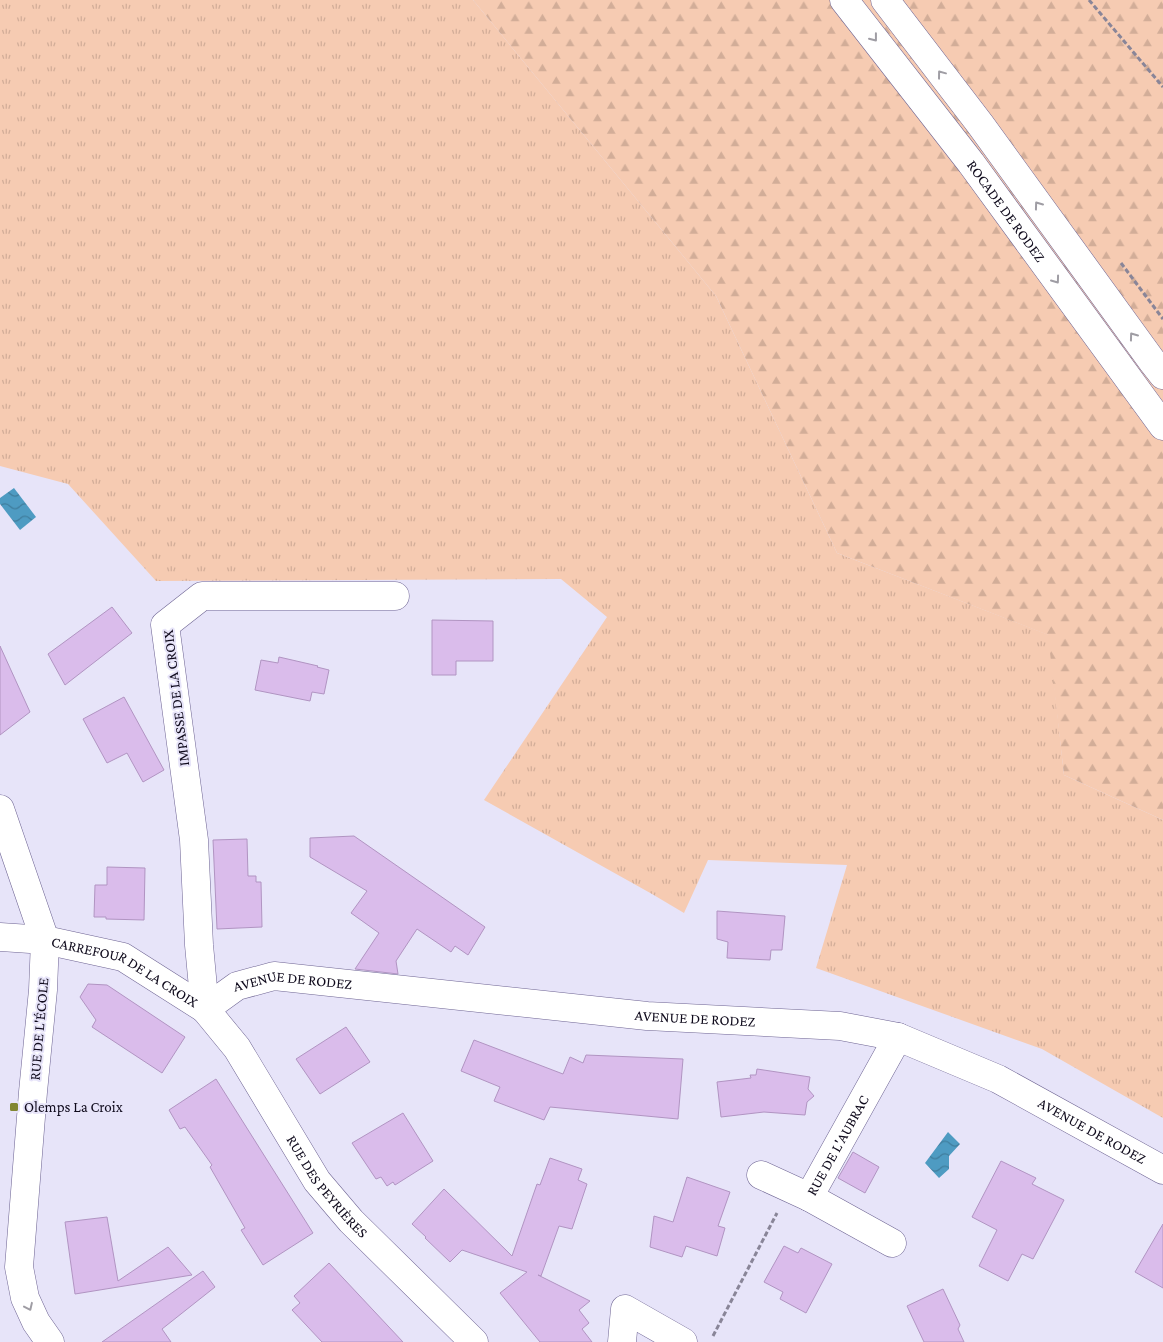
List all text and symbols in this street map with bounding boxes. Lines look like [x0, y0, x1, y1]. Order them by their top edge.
one-way arrow [868, 33, 877, 42]
one-way arrow [939, 71, 947, 80]
street label: ROCADE DE RODEZ [964, 157, 1048, 265]
one-way arrow [1035, 201, 1044, 211]
one-way arrow [1050, 274, 1059, 284]
one-way arrow [1131, 333, 1139, 342]
street label: IMPASSE DE LA CROIX [160, 628, 192, 767]
street label: CARREFOUR DE LA CROIX [50, 934, 201, 1011]
street label: AVENUE DE RODEZ [231, 968, 353, 995]
street label: RUE DE L'ÉCOLE [27, 977, 51, 1081]
street label: AVENUE DE RODEZ [634, 1007, 756, 1030]
street label: RUE DE L'AUBRAC [803, 1092, 872, 1198]
street label: AVENUE DE RODEZ [1035, 1095, 1149, 1167]
place label: Olemps La Croix [24, 1099, 123, 1116]
marker: Olemps La Croix [8, 1101, 20, 1113]
street label: RUE DES PEYRIÈRES [283, 1132, 371, 1241]
one-way arrow [23, 1302, 33, 1311]

